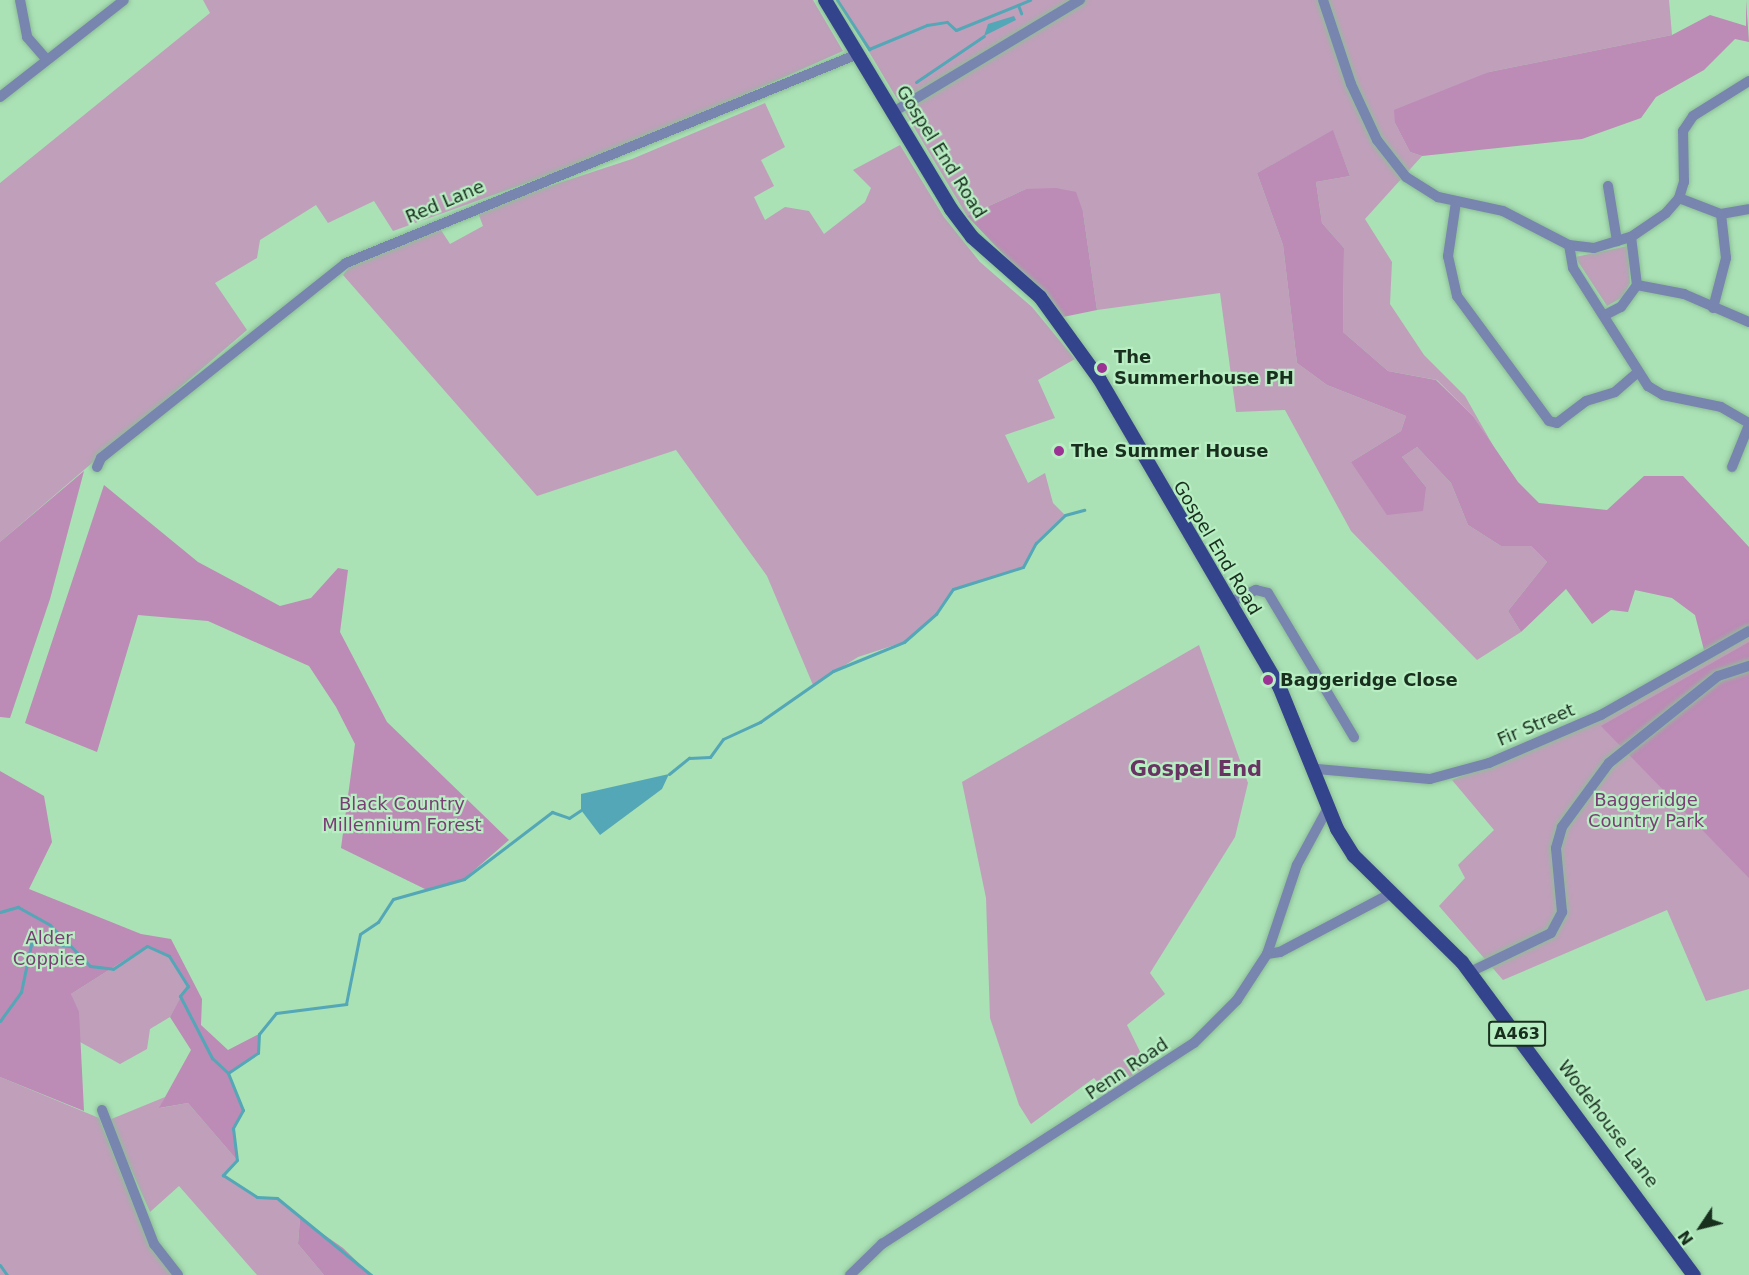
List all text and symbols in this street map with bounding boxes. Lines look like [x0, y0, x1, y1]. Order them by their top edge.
street label: Gospel End Road [891, 82, 991, 222]
street label: Red Lane [402, 176, 488, 228]
place label: The Summerhouse PH [1114, 347, 1294, 389]
marker: The Summerhouse PH [1095, 361, 1109, 375]
place label: The Summer House [1071, 440, 1268, 462]
marker: The Summer House [1052, 444, 1066, 458]
street label: Gospel End Road [1168, 477, 1266, 619]
place label: Baggeridge Close [1280, 669, 1458, 691]
marker: Baggeridge Close [1261, 673, 1275, 687]
street label: Fir Street [1494, 699, 1578, 751]
district label: Gospel End [1130, 756, 1262, 782]
park label: Baggeridge Country Park [1588, 790, 1704, 832]
park label: Black Country Millennium Forest [322, 794, 482, 836]
park label: Alder Coppice [13, 928, 85, 970]
road number: A463 [1487, 1021, 1547, 1047]
street label: Penn Road [1082, 1033, 1172, 1105]
street label: Wodehouse Lane [1553, 1056, 1663, 1192]
north arrow [1671, 1197, 1731, 1257]
text: N [1674, 1227, 1697, 1249]

